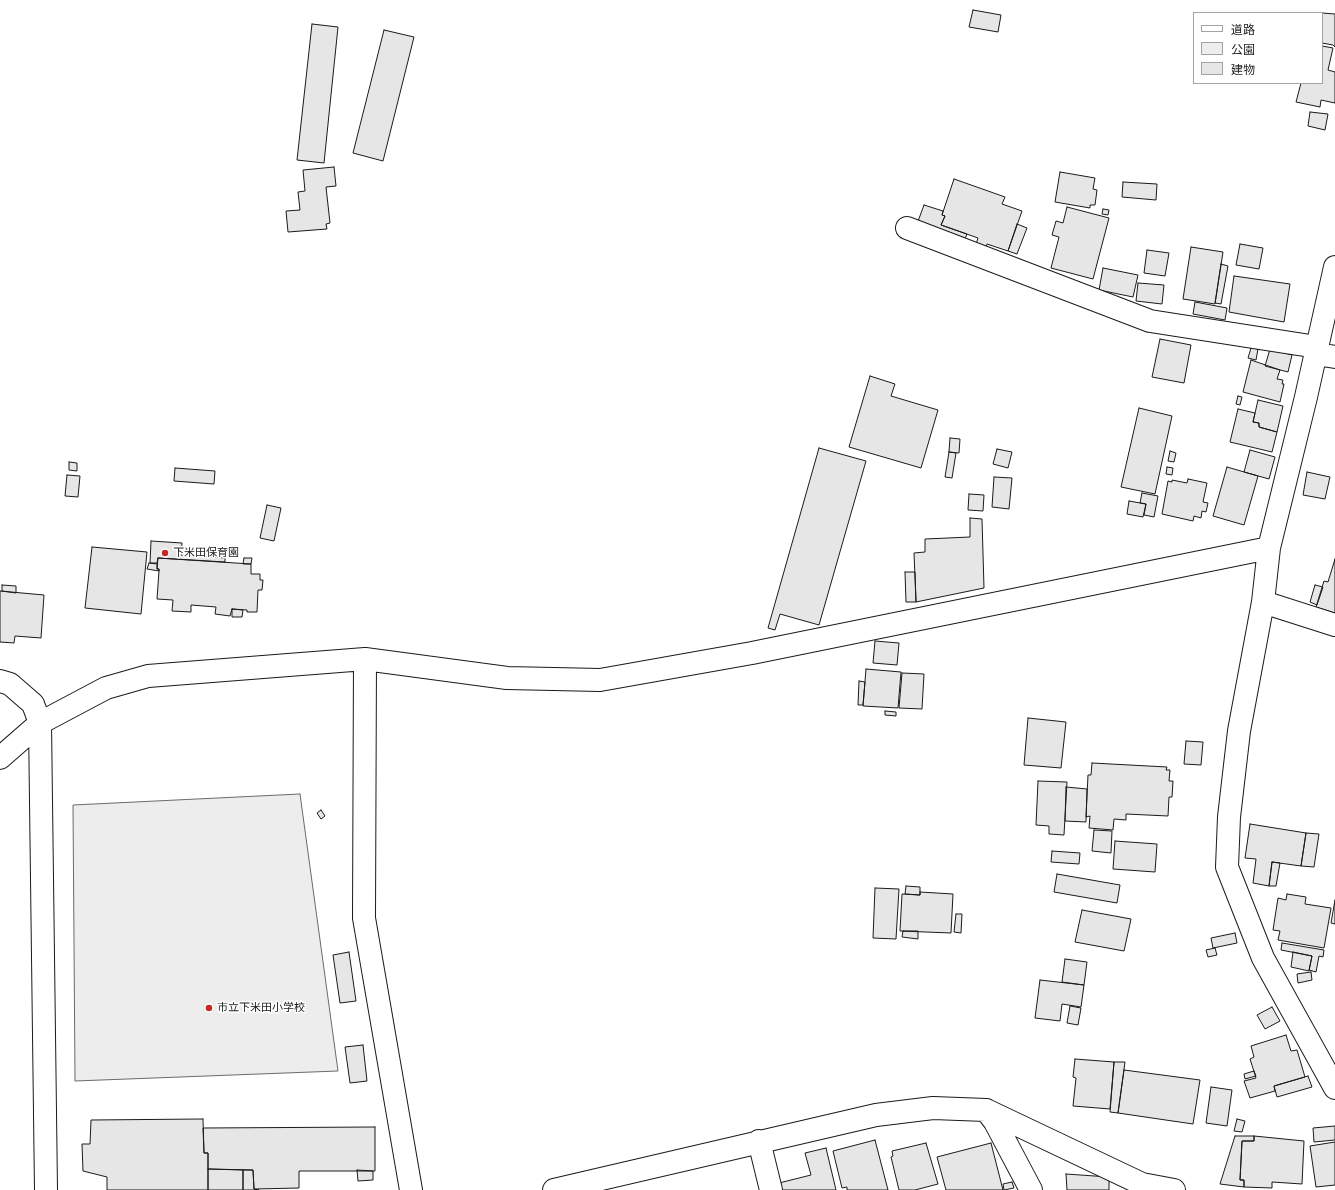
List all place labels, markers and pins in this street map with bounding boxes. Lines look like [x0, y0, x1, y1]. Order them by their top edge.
place label: 下米田保育園 [173, 546, 239, 560]
marker: 下米田保育園 [160, 548, 170, 558]
place label: 市立下米田小学校 [217, 1001, 305, 1015]
marker: 市立下米田小学校 [204, 1003, 214, 1013]

